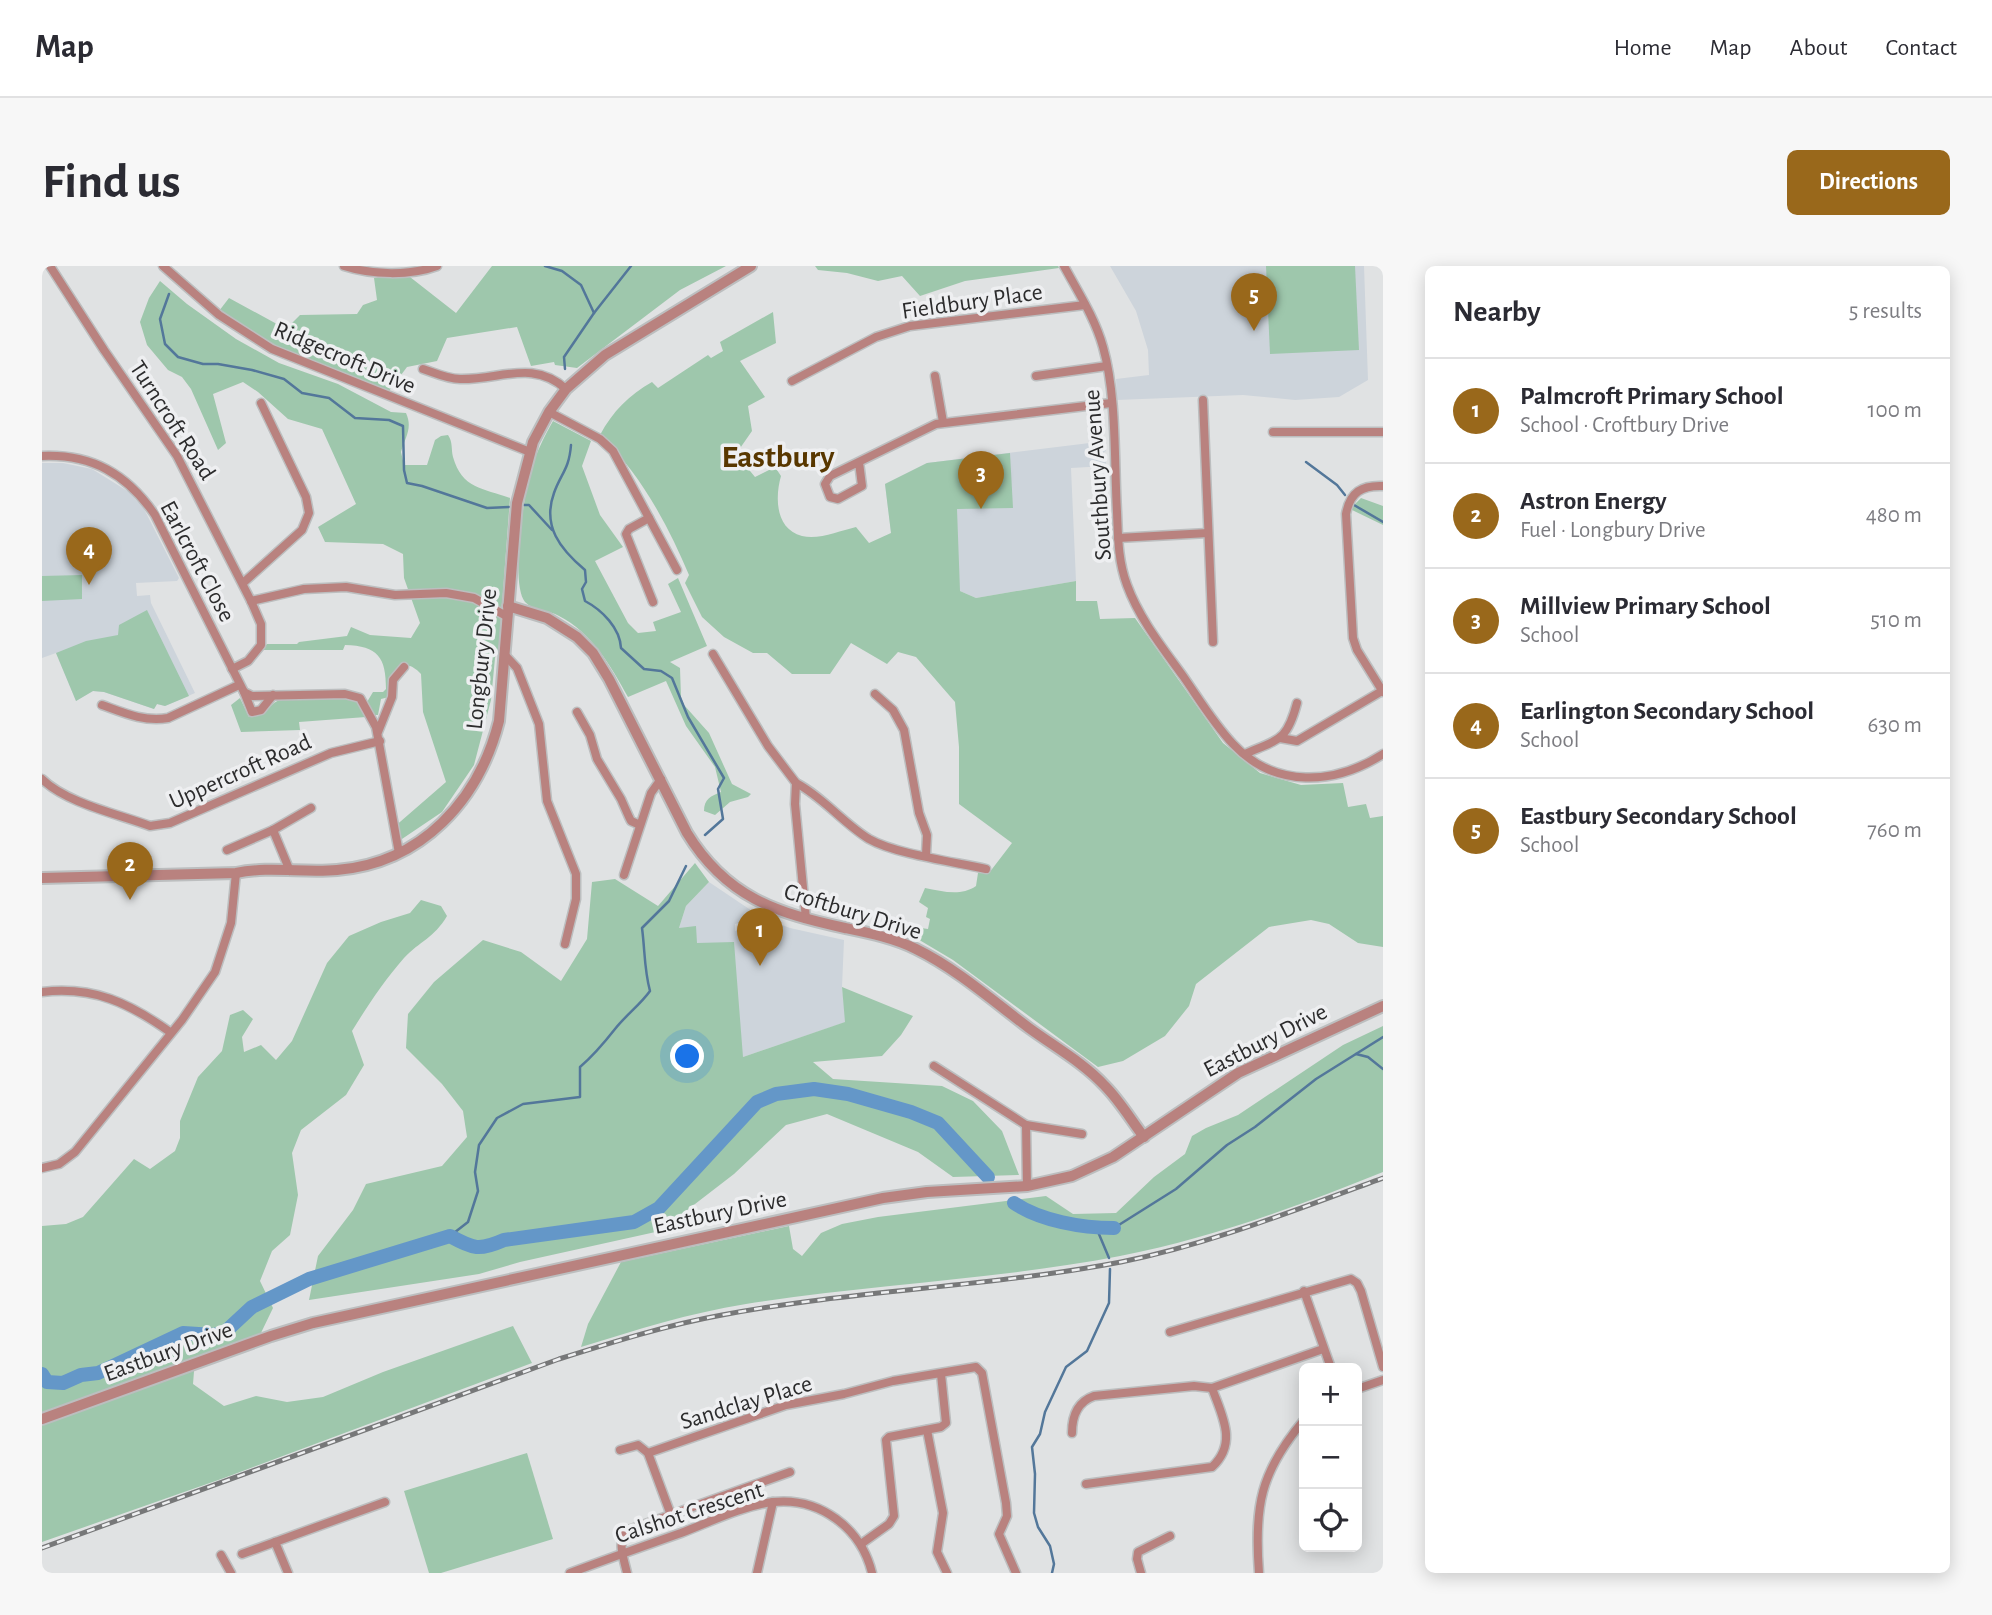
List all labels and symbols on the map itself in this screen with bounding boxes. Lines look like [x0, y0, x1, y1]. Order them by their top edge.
pin: 5 [1231, 273, 1277, 331]
street label: Fieldbury Place [900, 280, 1044, 324]
street label: Ridgecroft Drive [270, 317, 419, 399]
street label: Turncroft Road [125, 357, 220, 485]
street label: Southbury Avenue [1080, 389, 1116, 561]
district label: Eastbury [721, 441, 835, 473]
pin: 3 [958, 451, 1004, 509]
street label: Earlcroft Close [155, 497, 239, 626]
pin: 4 [66, 527, 112, 585]
street label: Longbury Drive [463, 587, 501, 731]
street label: Uppercroft Road [166, 730, 315, 814]
pin: 2 [107, 842, 153, 900]
street label: Croftbury Drive [781, 880, 924, 944]
pin: 1 [737, 908, 783, 966]
street label: Eastbury Drive [1200, 1000, 1331, 1082]
your location [670, 1039, 704, 1073]
street label: Eastbury Drive [652, 1187, 789, 1239]
street label: Eastbury Drive [101, 1318, 236, 1386]
street label: Sandclay Place [678, 1372, 815, 1434]
street label: Calshot Crescent [612, 1478, 767, 1548]

